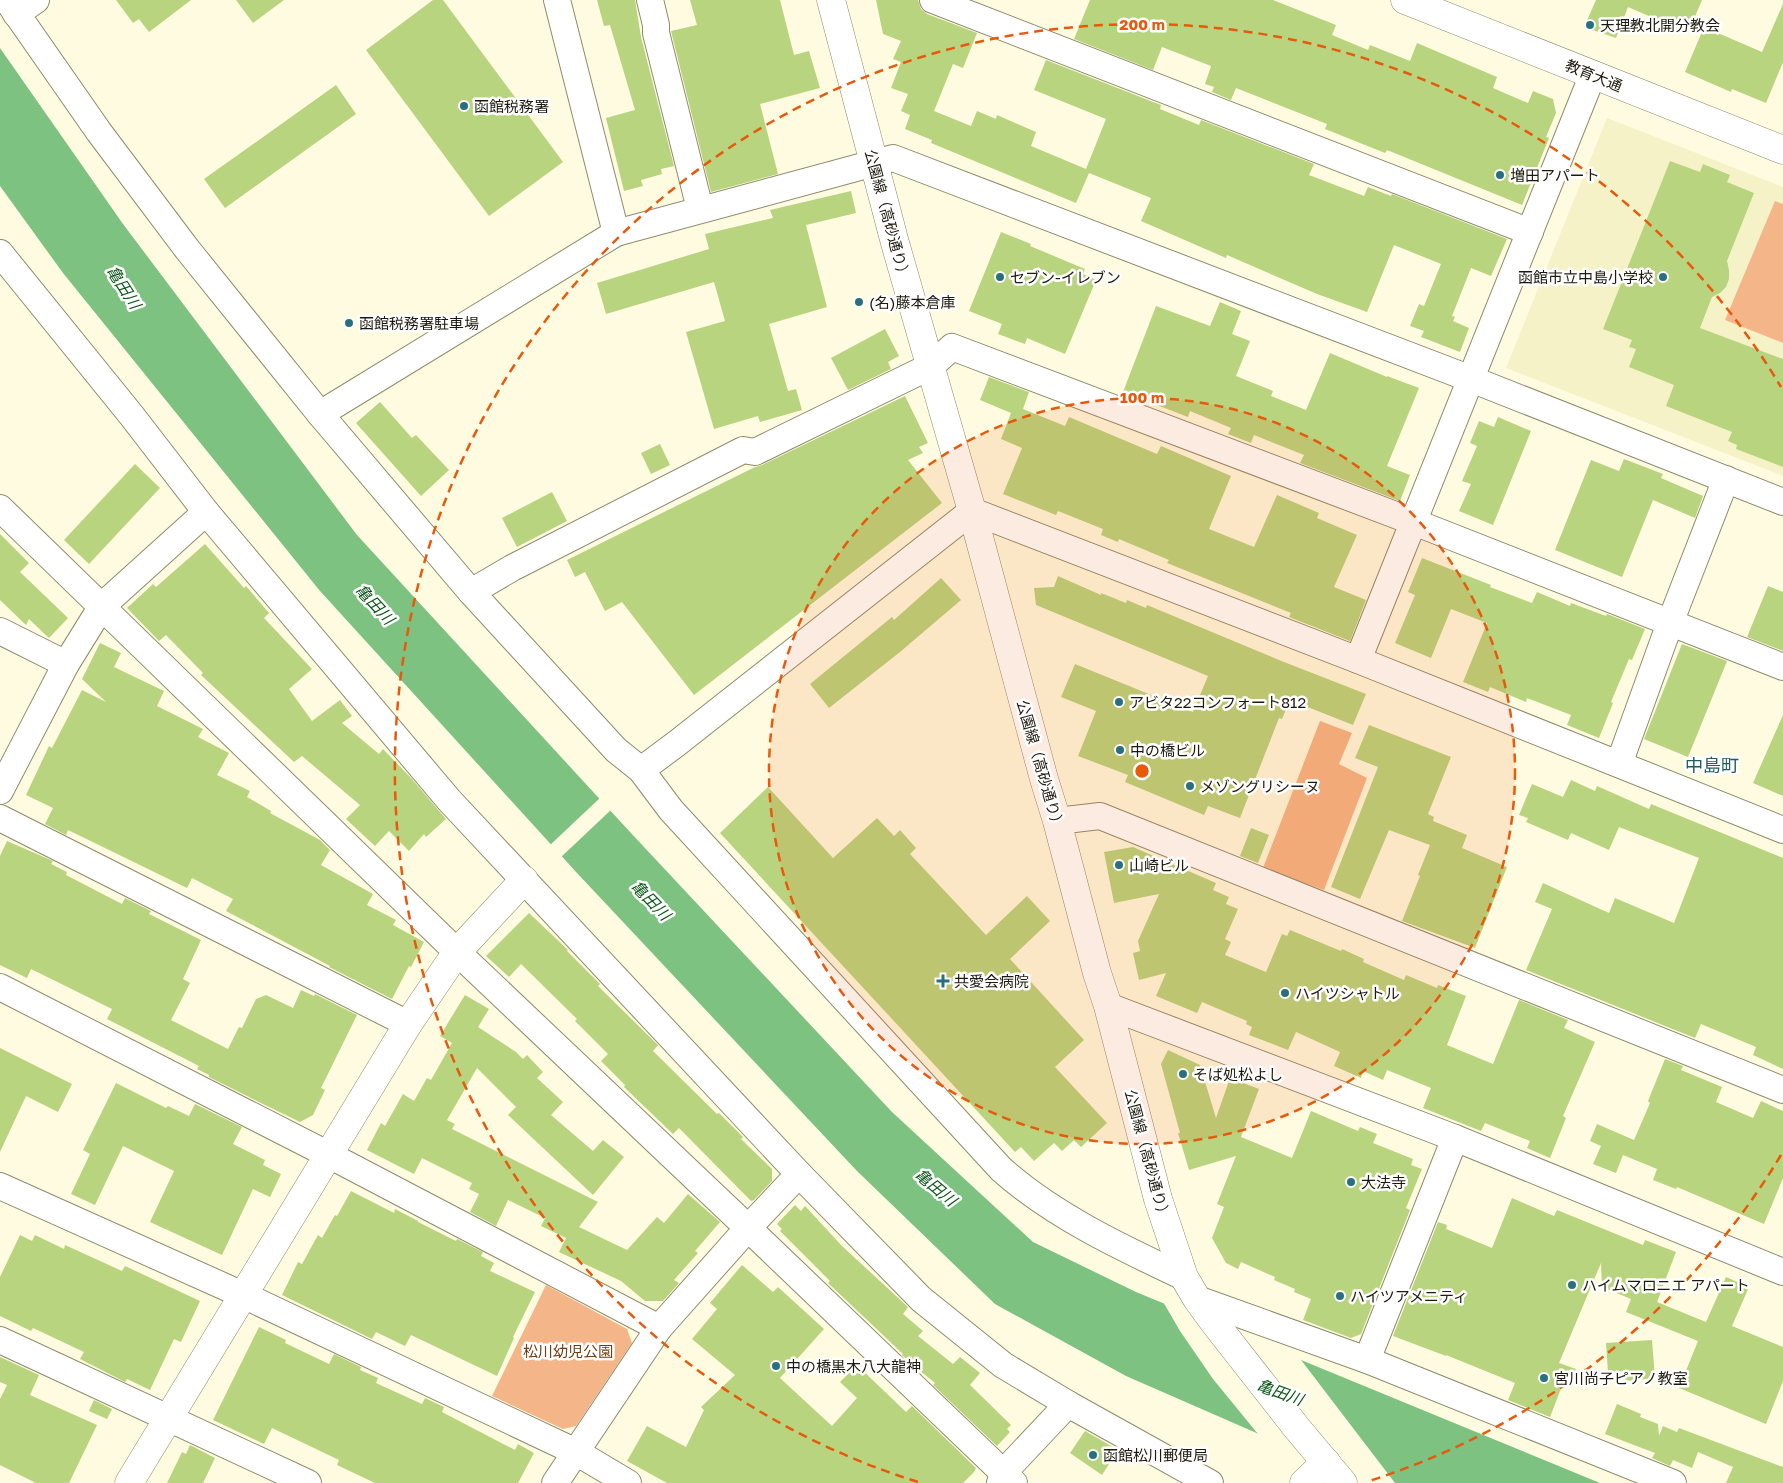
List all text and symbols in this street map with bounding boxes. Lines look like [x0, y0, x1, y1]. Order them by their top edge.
text: 200 m [1119, 15, 1165, 33]
place label: 天理教北開分教会 [1600, 16, 1720, 34]
marker: 天理教北開分教会 [1584, 19, 1596, 31]
street label: 教育大通 [1563, 55, 1625, 95]
place label: 函館税務署 [474, 97, 549, 115]
marker: 函館税務署 [458, 100, 470, 112]
street label: 公園線（高砂通り） [862, 147, 914, 283]
place label: 増田アパート [1510, 166, 1600, 184]
marker: 増田アパート [1494, 169, 1506, 181]
water label: 亀田川 [103, 261, 147, 314]
place label: セブン-イレブン [1010, 268, 1121, 286]
place label: 函館市立中島小学校 [1518, 268, 1653, 286]
marker: セブン-イレブン [994, 271, 1006, 283]
marker: 函館市立中島小学校 [1657, 271, 1669, 283]
place label: (名)藤本倉庫 [869, 293, 955, 311]
marker: (名)藤本倉庫 [853, 296, 865, 308]
place label: 函館税務署駐車場 [359, 314, 479, 332]
marker: 函館税務署駐車場 [343, 317, 355, 329]
text: 100 m [1120, 388, 1164, 406]
water label: 亀田川 [351, 580, 400, 630]
place label: アビタ22コンフォート812 [1129, 693, 1306, 711]
marker: アビタ22コンフォート812 [1113, 696, 1125, 708]
street label: 公園線（高砂通り） [1014, 698, 1068, 832]
place label: 中の橋ビル [1130, 741, 1205, 759]
marker: 中の橋ビル [1114, 744, 1126, 756]
district label: 中島町 [1685, 754, 1739, 776]
centre of rings [1133, 762, 1151, 780]
place label: メゾングリシーヌ [1200, 777, 1320, 795]
marker: メゾングリシーヌ [1184, 780, 1196, 792]
place label: 山崎ビル [1129, 856, 1189, 874]
marker: 山崎ビル [1113, 859, 1125, 871]
water label: 亀田川 [627, 876, 676, 926]
place label: 共愛会病院 [954, 972, 1029, 990]
marker: 共愛会病院 [936, 974, 950, 988]
place label: ハイツシャトル [1295, 984, 1400, 1002]
marker: ハイツシャトル [1279, 987, 1291, 999]
place label: そば処松よし [1193, 1065, 1283, 1083]
marker: そば処松よし [1177, 1068, 1189, 1080]
street label: 公園線（高砂通り） [1122, 1087, 1174, 1223]
water label: 亀田川 [911, 1164, 962, 1211]
place label: 大法寺 [1361, 1173, 1406, 1191]
marker: 大法寺 [1345, 1176, 1357, 1188]
place label: ハイムマロニエ アパート [1582, 1276, 1750, 1294]
marker: ハイムマロニエ アパート [1566, 1279, 1578, 1291]
place label: ハイツアメニティ [1350, 1287, 1468, 1305]
marker: ハイツアメニティ [1334, 1290, 1346, 1302]
park label: 松川幼児公園 [523, 1342, 613, 1360]
place label: 中の橋黒木八大龍神 [786, 1357, 921, 1375]
marker: 中の橋黒木八大龍神 [770, 1360, 782, 1372]
place label: 宮川尚子ピアノ教室 [1554, 1369, 1688, 1387]
marker: 宮川尚子ピアノ教室 [1538, 1372, 1550, 1384]
water label: 亀田川 [1254, 1374, 1308, 1410]
place label: 函館松川郵便局 [1103, 1446, 1208, 1464]
marker: 函館松川郵便局 [1087, 1449, 1099, 1461]

